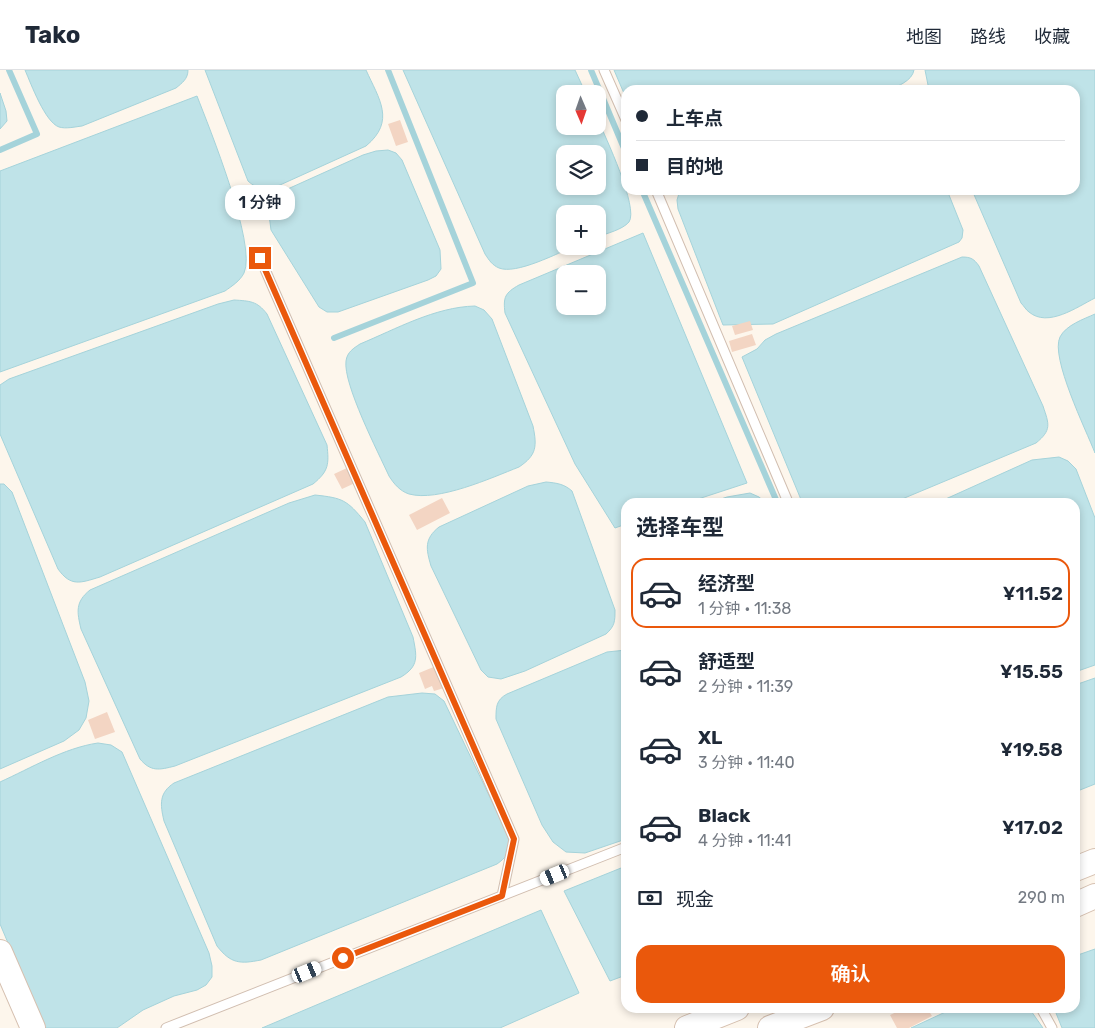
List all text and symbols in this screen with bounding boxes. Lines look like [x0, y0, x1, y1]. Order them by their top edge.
text: Tako [25, 21, 80, 49]
text: 地图 [906, 26, 942, 48]
text: 路线 [970, 26, 1006, 48]
text: 收藏 [1034, 26, 1070, 48]
north arrow [556, 85, 606, 135]
map controls [556, 85, 606, 315]
text: 上车点 [666, 107, 723, 130]
button: layers [556, 145, 606, 195]
text: 目的地 [666, 155, 723, 178]
callout: 1 分钟 [225, 186, 295, 220]
text: 1 分钟 [238, 193, 282, 212]
button: + [556, 205, 606, 255]
route end [249, 247, 271, 269]
button: − [556, 265, 606, 315]
text: 选择车型 [636, 514, 724, 541]
icon: car [638, 571, 683, 616]
text: 经济型 [698, 572, 755, 595]
text: ¥11.52 [1003, 582, 1063, 605]
text: 1 分钟 · 11:38 [698, 599, 791, 618]
icon: car [638, 649, 683, 694]
text: 舒适型 [698, 650, 755, 673]
text: ¥15.55 [1000, 660, 1063, 683]
text: 2 分钟 · 11:39 [698, 677, 793, 696]
text: XL [698, 726, 722, 749]
icon: car [638, 727, 683, 772]
text: ¥19.58 [1000, 738, 1063, 761]
text: 3 分钟 · 11:40 [698, 753, 795, 772]
text: Black [698, 804, 750, 827]
icon: car [638, 805, 683, 850]
text: ¥17.02 [1002, 816, 1063, 839]
text: 4 分钟 · 11:41 [698, 831, 791, 850]
car [538, 862, 571, 888]
icon: cash [636, 884, 664, 912]
text: 现金 [676, 888, 714, 911]
text: 290 m [1018, 888, 1065, 907]
button: 确认 [636, 945, 1065, 1003]
route start [332, 947, 354, 969]
car [290, 959, 323, 985]

